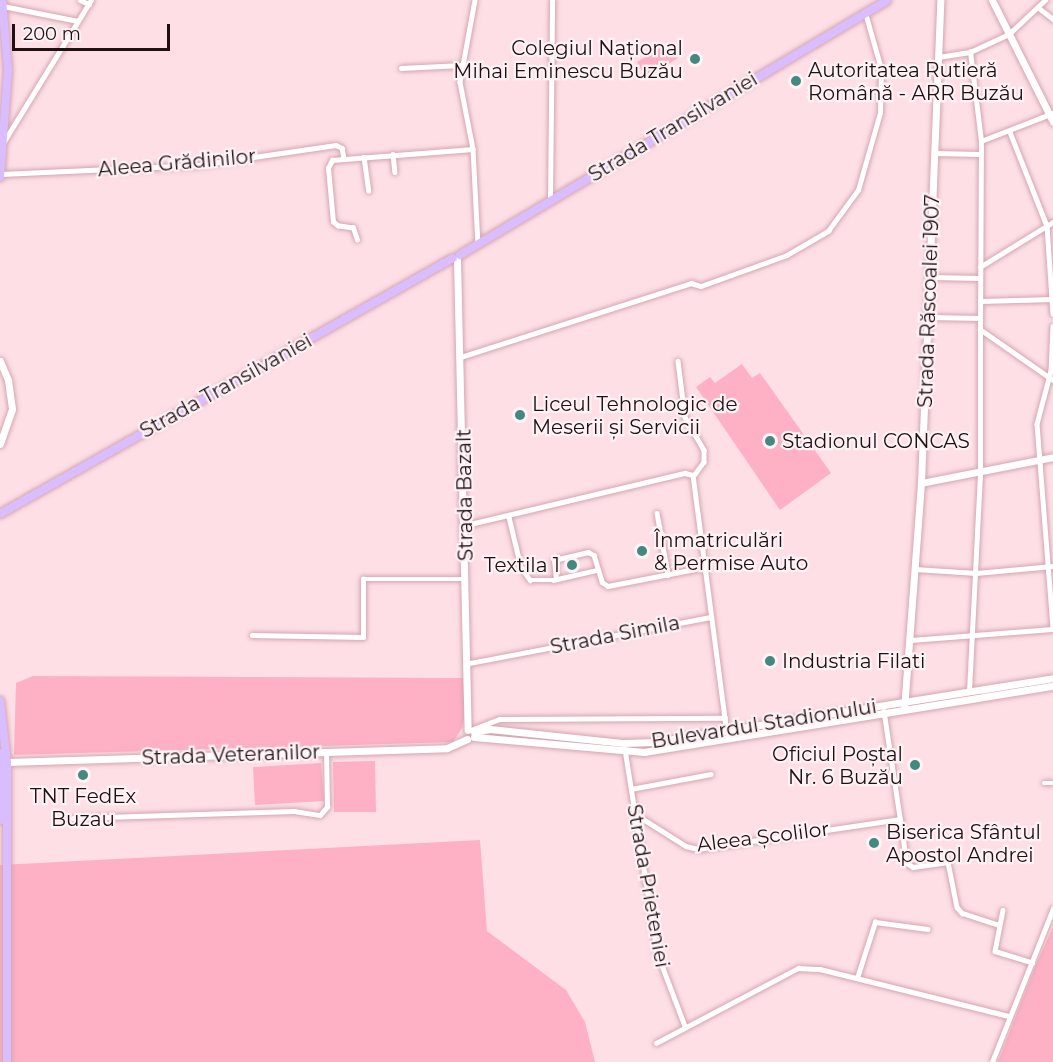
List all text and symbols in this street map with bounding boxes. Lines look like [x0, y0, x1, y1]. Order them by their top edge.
scale bar [15, 12, 172, 50]
text: 200 m [23, 23, 81, 45]
place label: Colegiul Național Mihai Eminescu Buzău [453, 36, 683, 83]
marker: Colegiul Național Mihai Eminescu Buzău [688, 52, 702, 66]
place label: Autoritatea Rutieră Română - ARR Buzău [808, 58, 1024, 105]
street label: Strada Transilvaniei [584, 67, 762, 187]
marker: Autoritatea Rutieră Română - ARR Buzău [789, 74, 803, 88]
street label: Aleea Grădinilor [97, 144, 257, 182]
street label: Strada Răscoalei 1907 [913, 194, 945, 408]
street label: Strada Transilvaniei [136, 329, 316, 443]
place label: Liceul Tehnologic de Meserii și Servicii [532, 392, 738, 439]
marker: Liceul Tehnologic de Meserii și Servicii [513, 408, 527, 422]
street label: Strada Bazalt [452, 429, 478, 561]
place label: Stadionul CONCAS [782, 429, 970, 453]
marker: Stadionul CONCAS [763, 434, 777, 448]
place label: Înmatriculări & Permise Auto [654, 528, 808, 575]
marker: Înmatriculări & Permise Auto [635, 544, 649, 558]
place label: Textila 1 [484, 553, 560, 577]
marker: Textila 1 [565, 558, 579, 572]
street label: Strada Simila [548, 611, 682, 659]
place label: Industria Filati [782, 649, 925, 673]
marker: Industria Filati [763, 654, 777, 668]
street label: Bulevardul Stadionului [650, 694, 878, 754]
street label: Strada Veteranilor [141, 740, 321, 770]
place label: Oficiul Poștal Nr. 6 Buzău [772, 742, 903, 789]
marker: Oficiul Poștal Nr. 6 Buzău [908, 758, 922, 772]
marker: TNT FedEx Buzau [76, 768, 90, 782]
place label: TNT FedEx Buzau [30, 784, 136, 831]
street label: Strada Prieteniei [622, 802, 674, 970]
street label: Aleea Școlilor [695, 817, 831, 857]
place label: Biserica Sfântul Apostol Andrei [886, 820, 1041, 867]
marker: Biserica Sfântul Apostol Andrei [867, 836, 881, 850]

